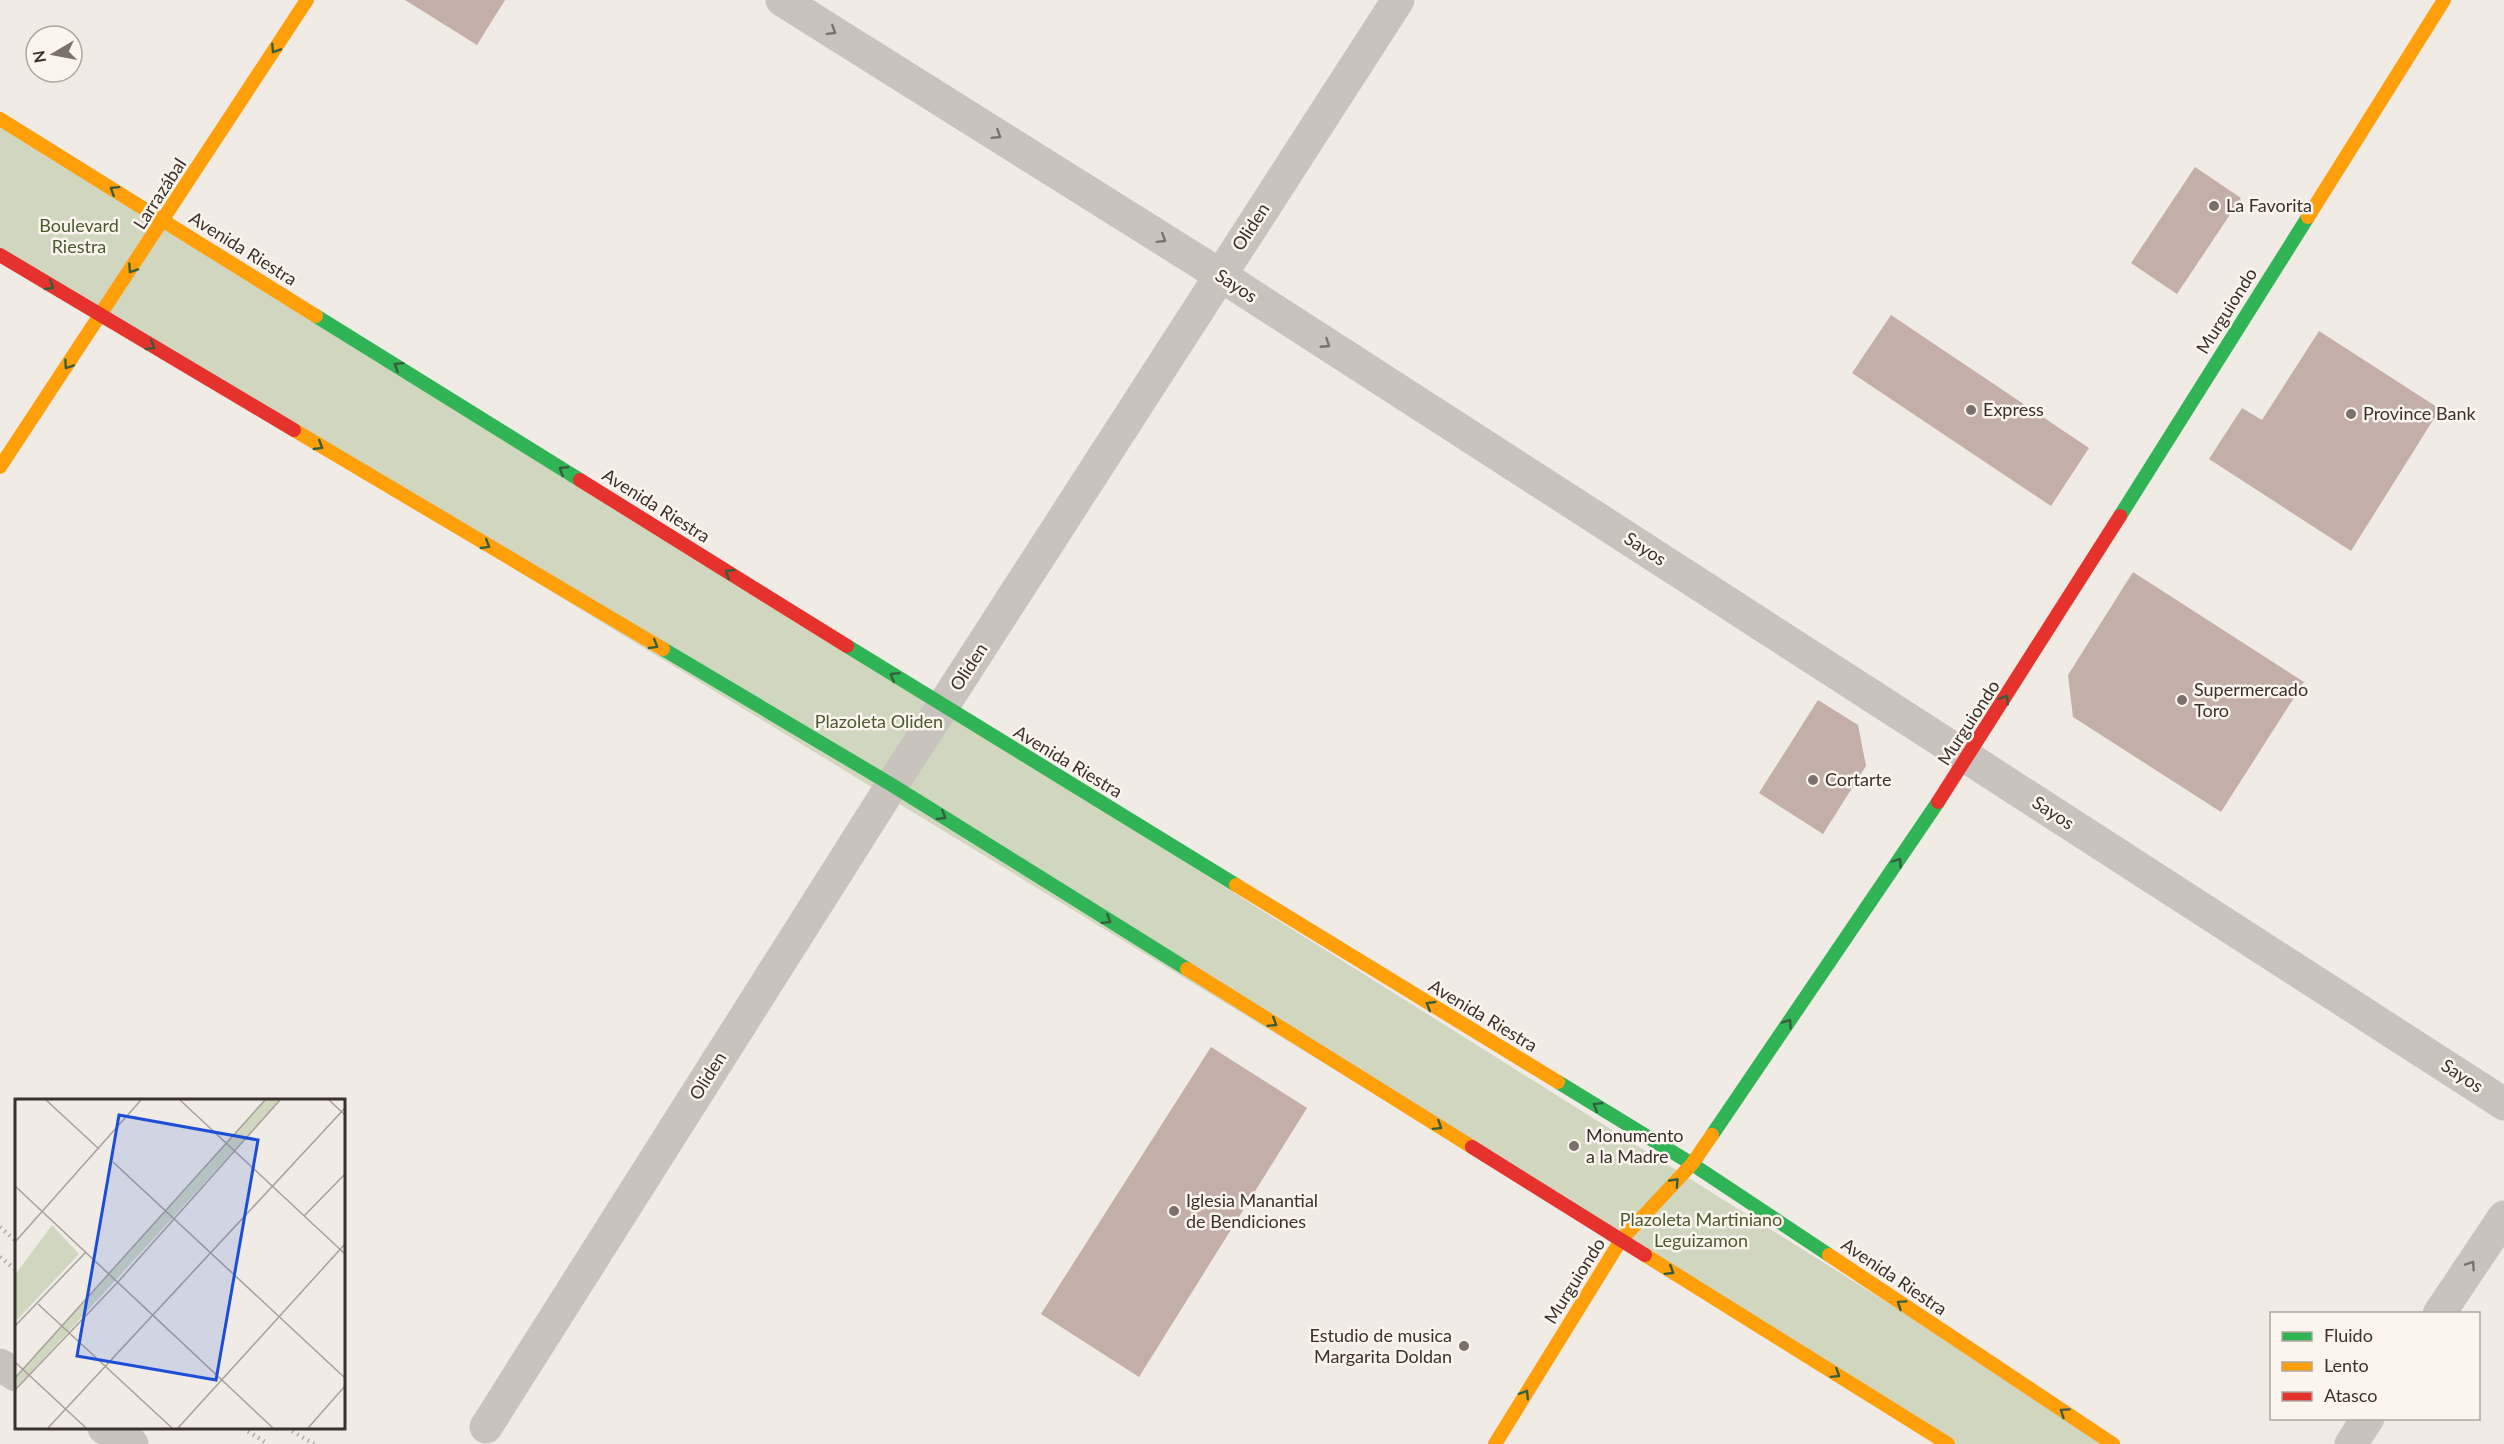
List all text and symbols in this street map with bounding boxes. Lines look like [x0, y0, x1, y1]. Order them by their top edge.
north arrow [24, 24, 84, 84]
one-way arrow [826, 24, 836, 36]
one-way arrow [271, 43, 283, 53]
text: N [28, 49, 49, 64]
one-way arrow [990, 128, 1001, 139]
street label: Larrazábal [128, 154, 190, 233]
one-way arrow [110, 185, 120, 197]
place label: La Favorita [2226, 194, 2312, 216]
street label: Oliden [1227, 198, 1274, 254]
marker: La Favorita [2207, 199, 2221, 213]
street label: Avenida Riestra [186, 206, 301, 290]
park label: Boulevard Riestra [39, 214, 119, 257]
one-way arrow [1156, 231, 1166, 243]
one-way arrow [129, 262, 140, 273]
street label: Murguiondo [2191, 263, 2261, 358]
street label: Sayos [1212, 264, 1262, 307]
one-way arrow [44, 278, 54, 290]
one-way arrow [1320, 336, 1330, 348]
one-way arrow [145, 339, 155, 351]
one-way arrow [64, 359, 75, 370]
one-way arrow [394, 362, 404, 374]
place label: Express [1983, 398, 2044, 420]
place label: Province Bank [2363, 402, 2476, 424]
marker: Express [1964, 403, 1978, 417]
marker: Province Bank [2344, 407, 2358, 421]
one-way arrow [313, 438, 323, 450]
street label: Avenida Riestra [599, 463, 714, 547]
one-way arrow [559, 465, 569, 477]
street label: Sayos [1621, 527, 1671, 570]
one-way arrow [480, 538, 490, 550]
one-way arrow [724, 569, 735, 580]
one-way arrow [648, 637, 658, 649]
street label: Oliden [945, 638, 992, 694]
one-way arrow [890, 672, 900, 684]
street label: Murguiondo [1932, 676, 2004, 769]
place label: Supermercado Toro [2194, 678, 2308, 721]
marker: Supermercado Toro [2175, 693, 2189, 707]
one-way arrow [1998, 695, 2009, 706]
park label: Plazoleta Oliden [815, 710, 943, 732]
street label: Avenida Riestra [1010, 720, 1127, 802]
place label: Cortarte [1825, 768, 1891, 790]
marker: Cortarte [1806, 773, 1820, 787]
street label: Sayos [2029, 791, 2079, 834]
one-way arrow [936, 809, 946, 821]
one-way arrow [1890, 858, 1902, 868]
one-way arrow [1101, 912, 1111, 924]
street label: Avenida Riestra [1425, 974, 1542, 1056]
one-way arrow [1426, 1001, 1437, 1012]
one-way arrow [1266, 1015, 1277, 1026]
one-way arrow [1781, 1019, 1792, 1030]
street label: Oliden [684, 1047, 730, 1104]
street label: Sayos [2438, 1054, 2488, 1097]
inset map [15, 1099, 345, 1429]
one-way arrow [1593, 1102, 1603, 1114]
one-way arrow [1432, 1118, 1442, 1130]
place label: Monumento a la Madre [1586, 1124, 1684, 1167]
marker: Monumento a la Madre [1567, 1139, 1581, 1153]
one-way arrow [1668, 1178, 1679, 1189]
place label: Iglesia Manantial de Bendiciones [1186, 1189, 1318, 1232]
marker: Iglesia Manantial de Bendiciones [1167, 1204, 1181, 1218]
park label: Plazoleta Martiniano Leguizamon [1620, 1208, 1782, 1251]
street label: Murguiondo [1539, 1233, 1609, 1328]
street label: Avenida Riestra [1838, 1233, 1952, 1320]
one-way arrow [2464, 1261, 2476, 1271]
one-way arrow [1664, 1263, 1675, 1274]
one-way arrow [1897, 1300, 1908, 1311]
legend [2270, 1312, 2480, 1420]
place label: Estudio de musica Margarita Doldan [1310, 1324, 1452, 1367]
text: Fluido [2324, 1324, 2373, 1346]
marker: Estudio de musica Margarita Doldan [1457, 1339, 1471, 1353]
text: Lento [2324, 1354, 2369, 1376]
one-way arrow [1830, 1367, 1840, 1379]
text: Atasco [2324, 1384, 2377, 1406]
one-way arrow [1518, 1390, 1530, 1400]
one-way arrow [2060, 1407, 2070, 1419]

